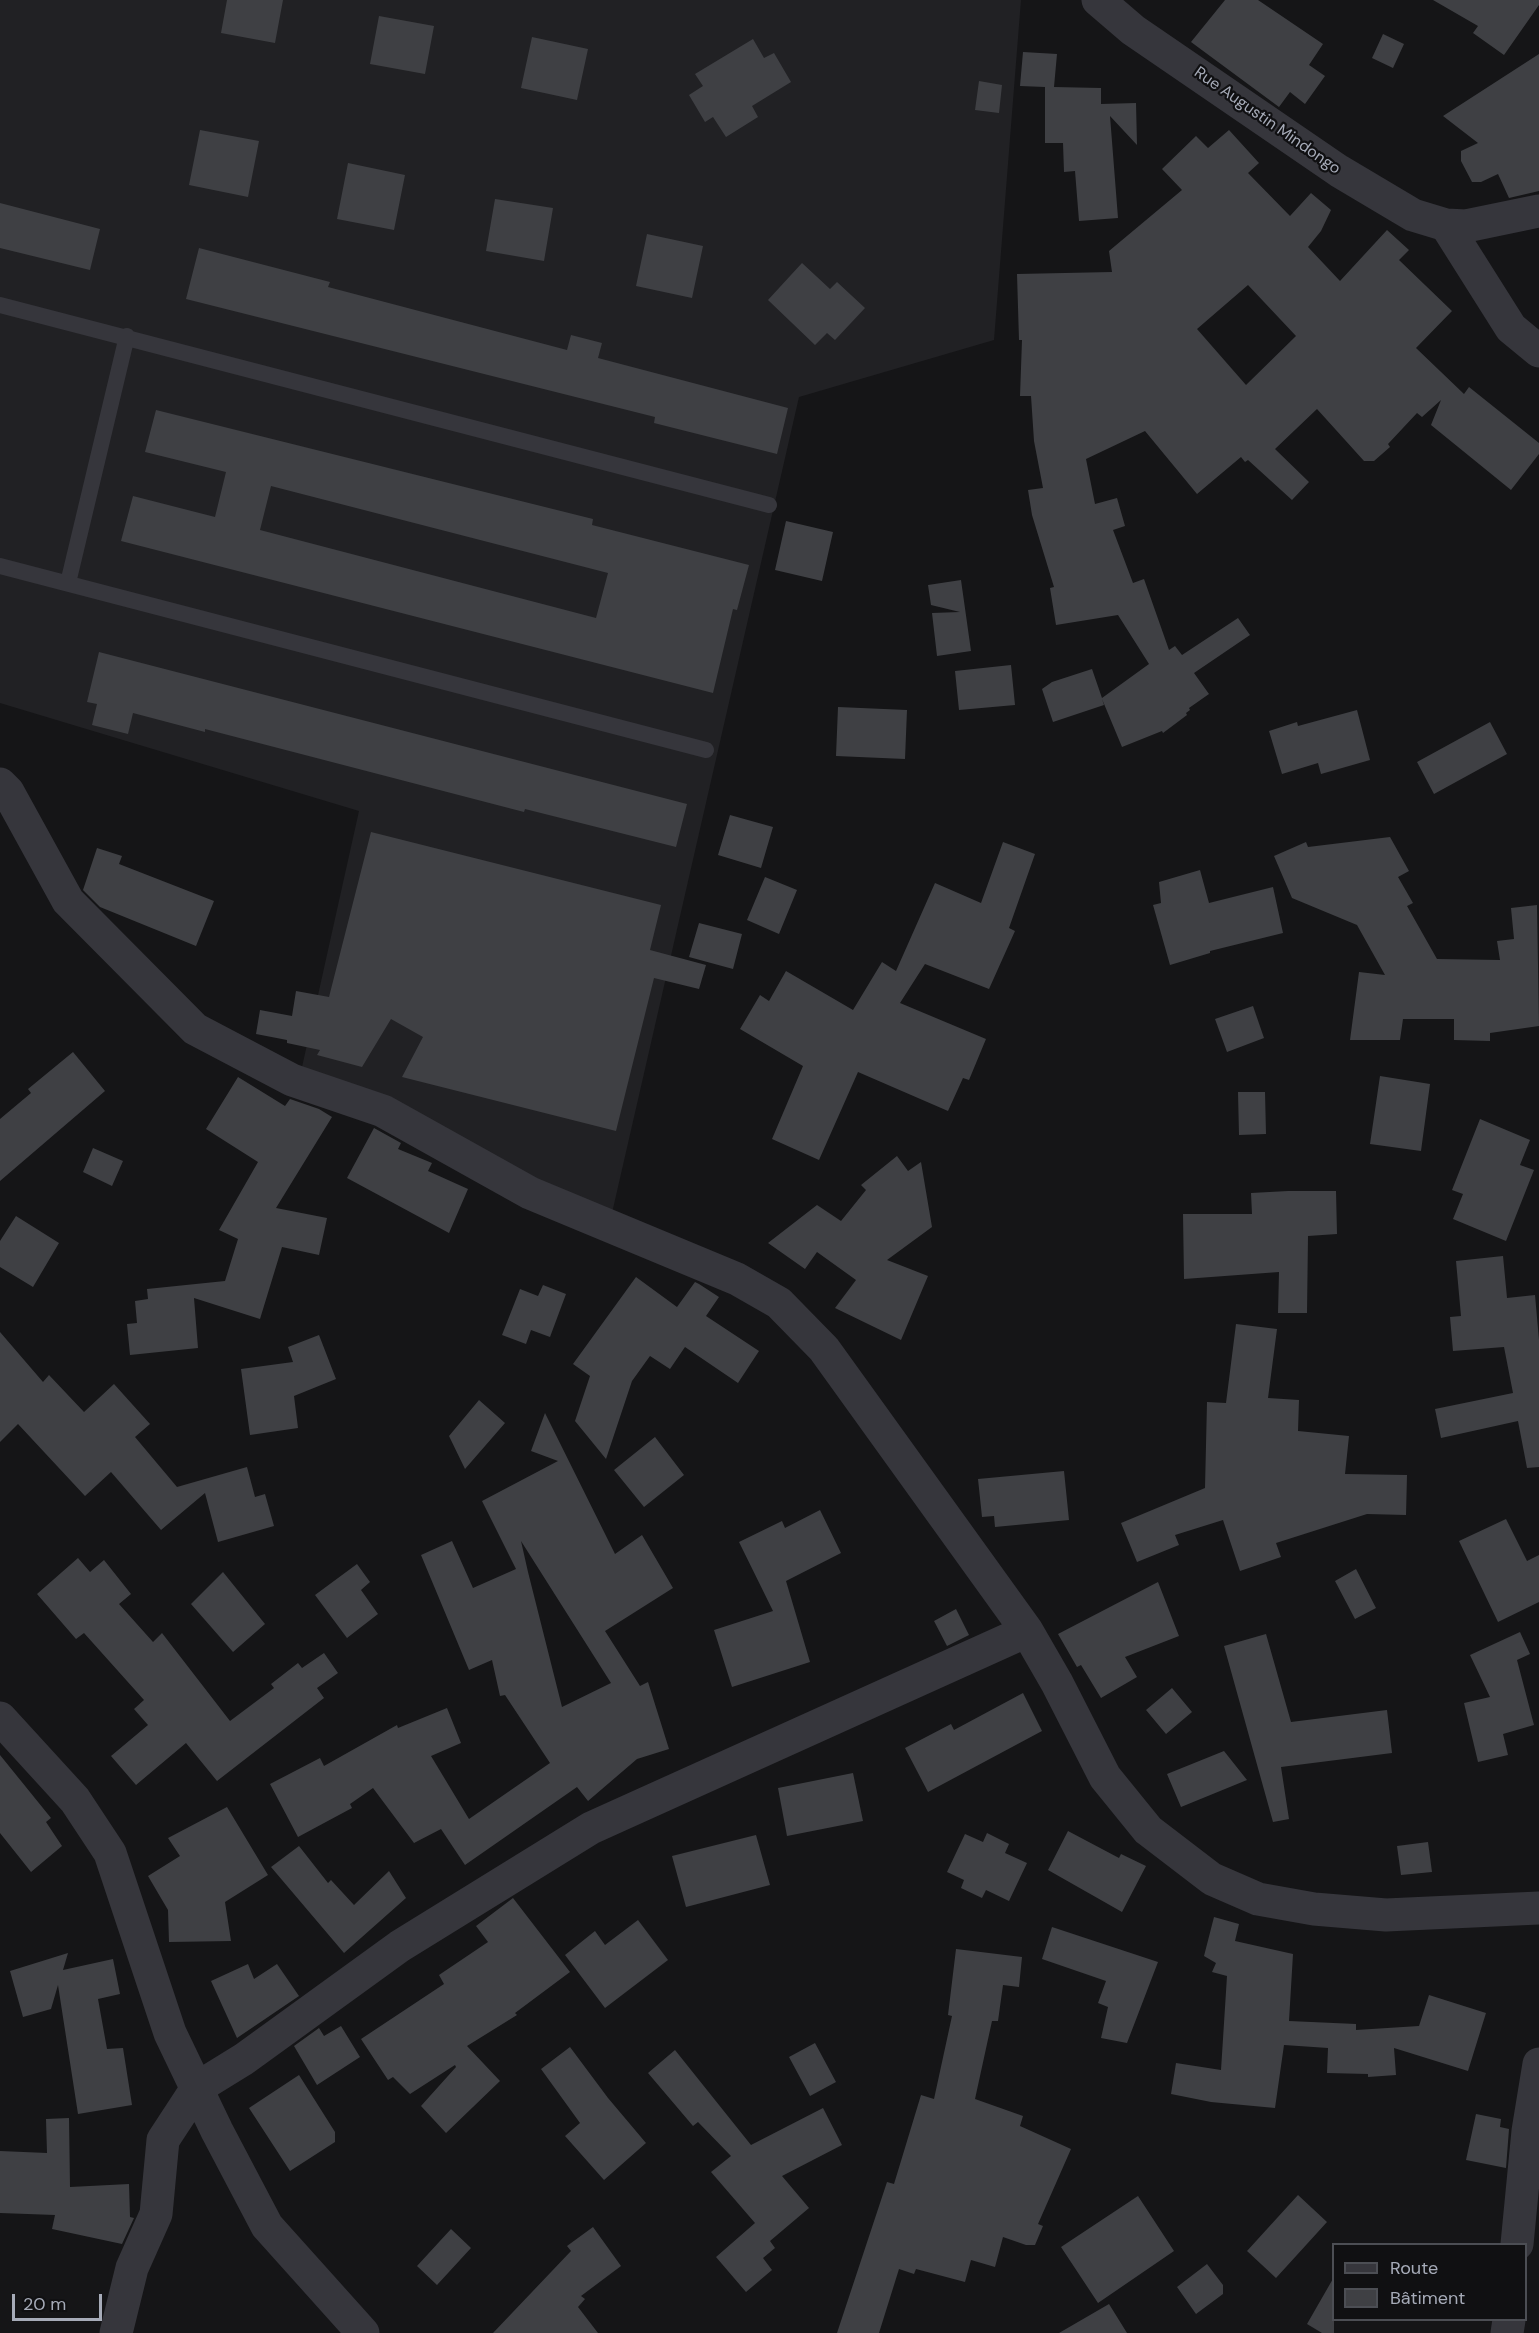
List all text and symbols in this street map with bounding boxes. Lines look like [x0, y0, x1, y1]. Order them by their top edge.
street label: Rue Augustin Mindongo [1190, 63, 1344, 179]
legend [1332, 2243, 1527, 2321]
text: Route [1390, 2256, 1438, 2280]
scale bar [15, 2282, 105, 2320]
text: Bâtiment [1390, 2286, 1465, 2310]
text: 20 m [23, 2292, 66, 2316]

